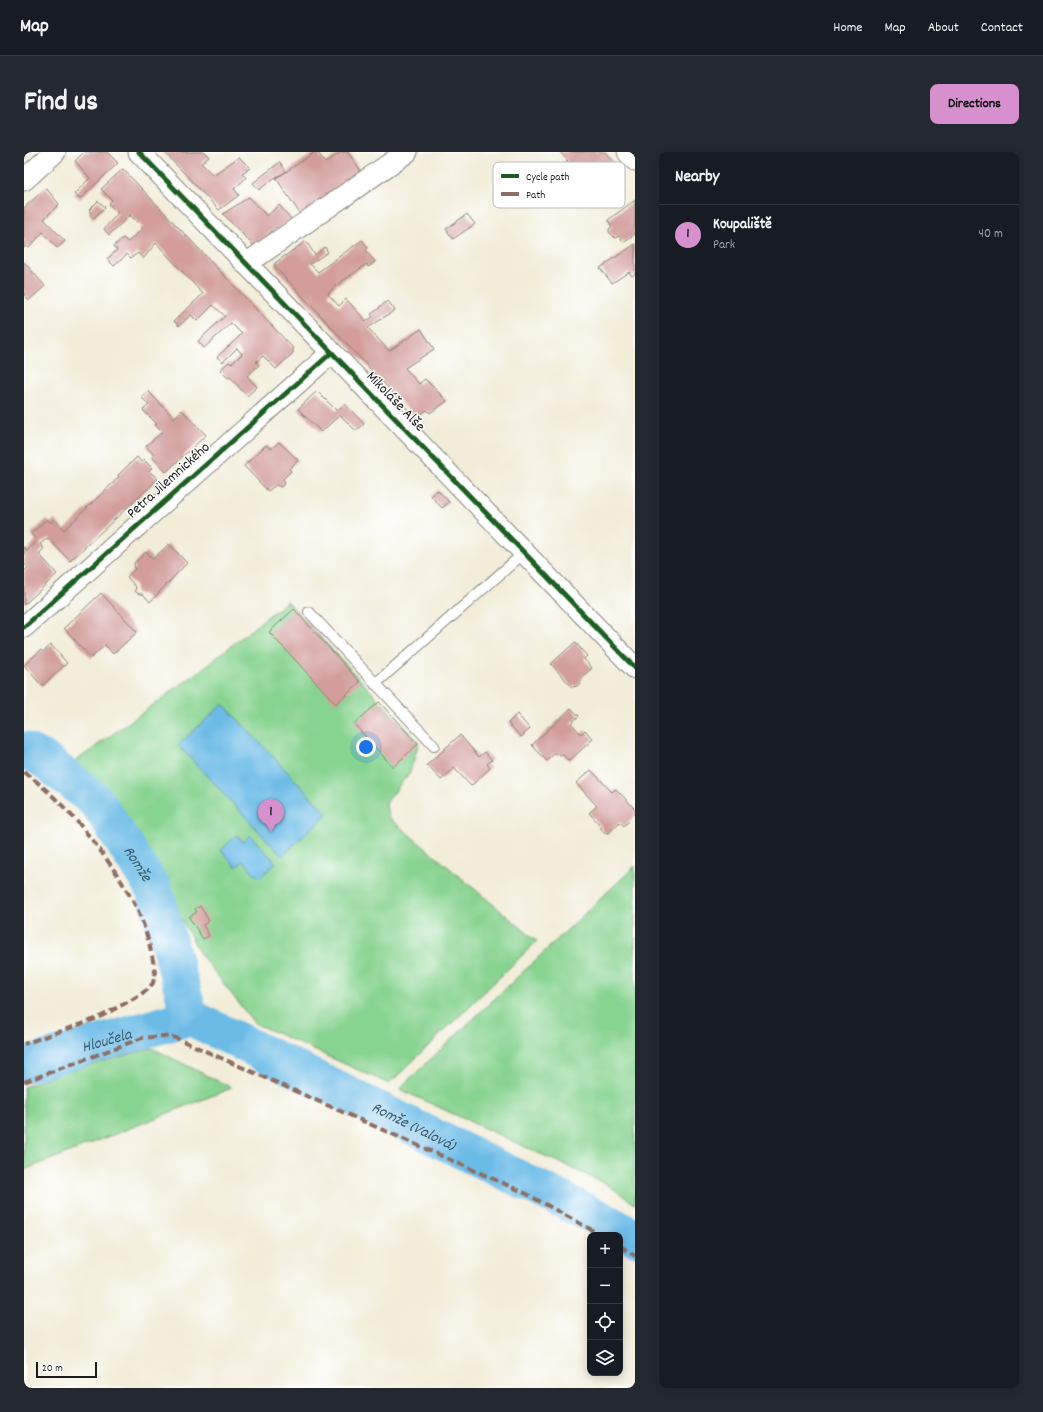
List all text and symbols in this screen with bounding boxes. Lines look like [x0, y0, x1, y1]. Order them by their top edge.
text: Map [20, 14, 49, 41]
text: Home [833, 18, 862, 38]
text: Map [884, 18, 906, 38]
text: About [928, 18, 959, 38]
text: Contact [981, 18, 1023, 38]
text: Find us [24, 84, 98, 124]
button: Directions [930, 84, 1019, 124]
legend [493, 162, 625, 208]
text: Nearby [675, 166, 719, 190]
text: Cycle path [526, 170, 570, 186]
text: Path [526, 188, 545, 204]
text: Koupaliště [713, 214, 772, 236]
text: 1 [687, 225, 689, 244]
text: 40 m [979, 225, 1003, 244]
text: Park [713, 236, 735, 255]
street label: Mikoláše Alše [360, 367, 430, 438]
street label: Petra Jilemnického [122, 437, 216, 524]
your location [356, 737, 376, 757]
pin: 1 [258, 799, 284, 832]
water label: Romže [117, 842, 158, 887]
water label: Hloučela [79, 1023, 136, 1059]
water label: Romže (Valová) [368, 1096, 460, 1158]
map controls [587, 1232, 623, 1376]
button: + [587, 1232, 623, 1268]
button: − [587, 1268, 623, 1304]
button: locate [587, 1304, 623, 1340]
button: layers [587, 1340, 623, 1376]
scale bar [36, 1360, 97, 1379]
text: 20 m [42, 1361, 63, 1377]

